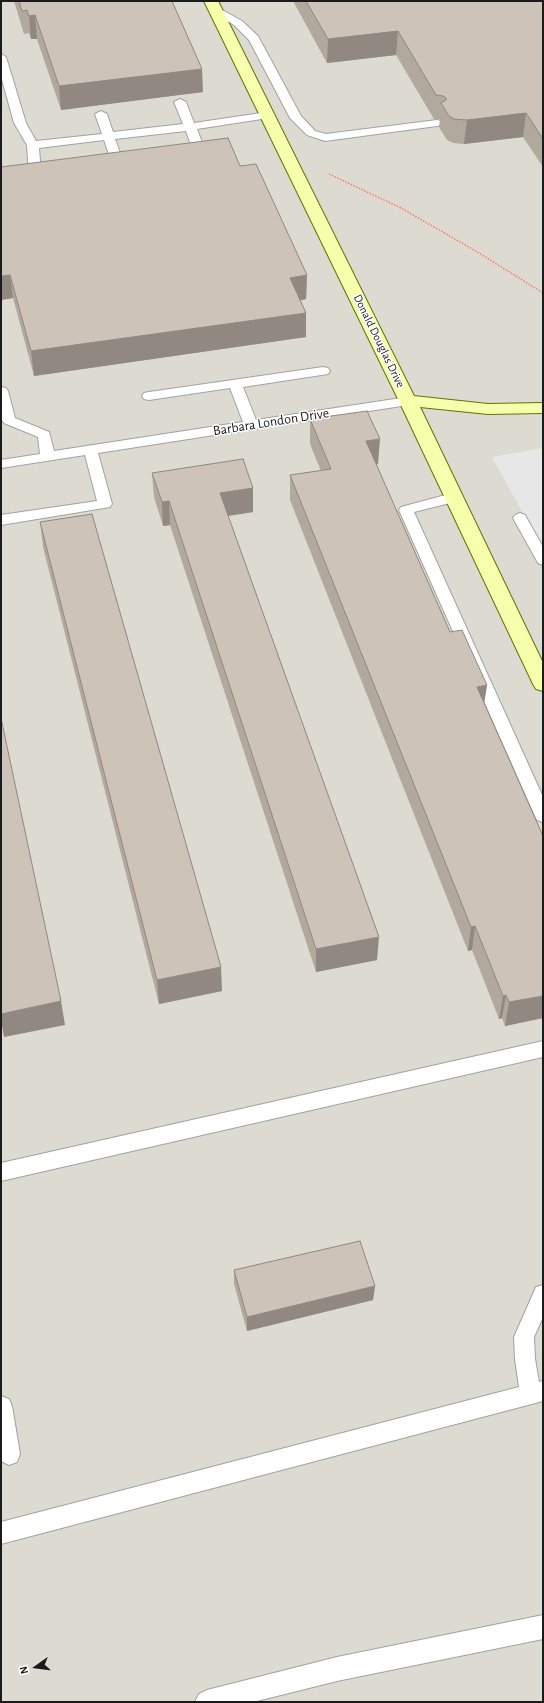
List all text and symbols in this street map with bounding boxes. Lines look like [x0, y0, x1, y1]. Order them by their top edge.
street label: Donald Douglas Drive [350, 292, 408, 390]
street label: Barbara London Drive [212, 405, 330, 439]
north arrow [16, 1647, 56, 1687]
text: N [18, 1665, 30, 1675]

